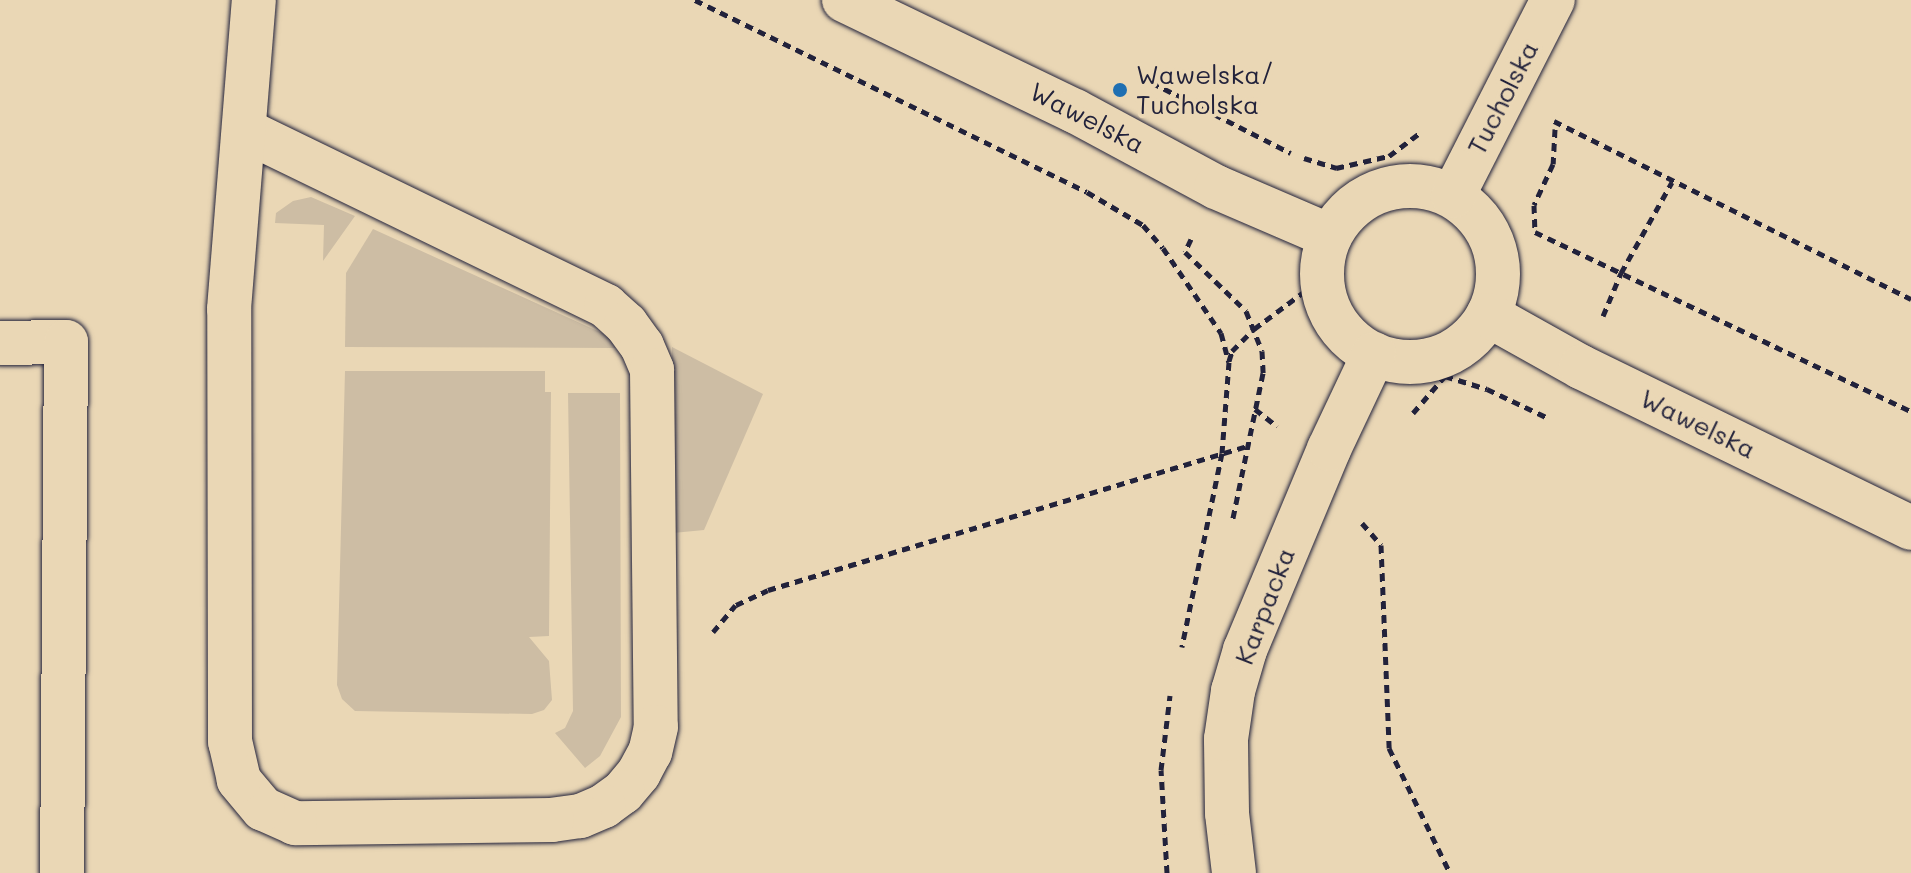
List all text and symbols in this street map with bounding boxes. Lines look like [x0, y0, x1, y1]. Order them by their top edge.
street label: Tucholska [1461, 36, 1545, 160]
place label: Wawelska/ Tucholska [1136, 59, 1274, 120]
street label: Wawelska [1024, 76, 1150, 160]
marker: Wawelska/ Tucholska [1111, 81, 1129, 99]
street label: Wawelska [1635, 383, 1761, 465]
street label: Karpacka [1228, 543, 1302, 669]

